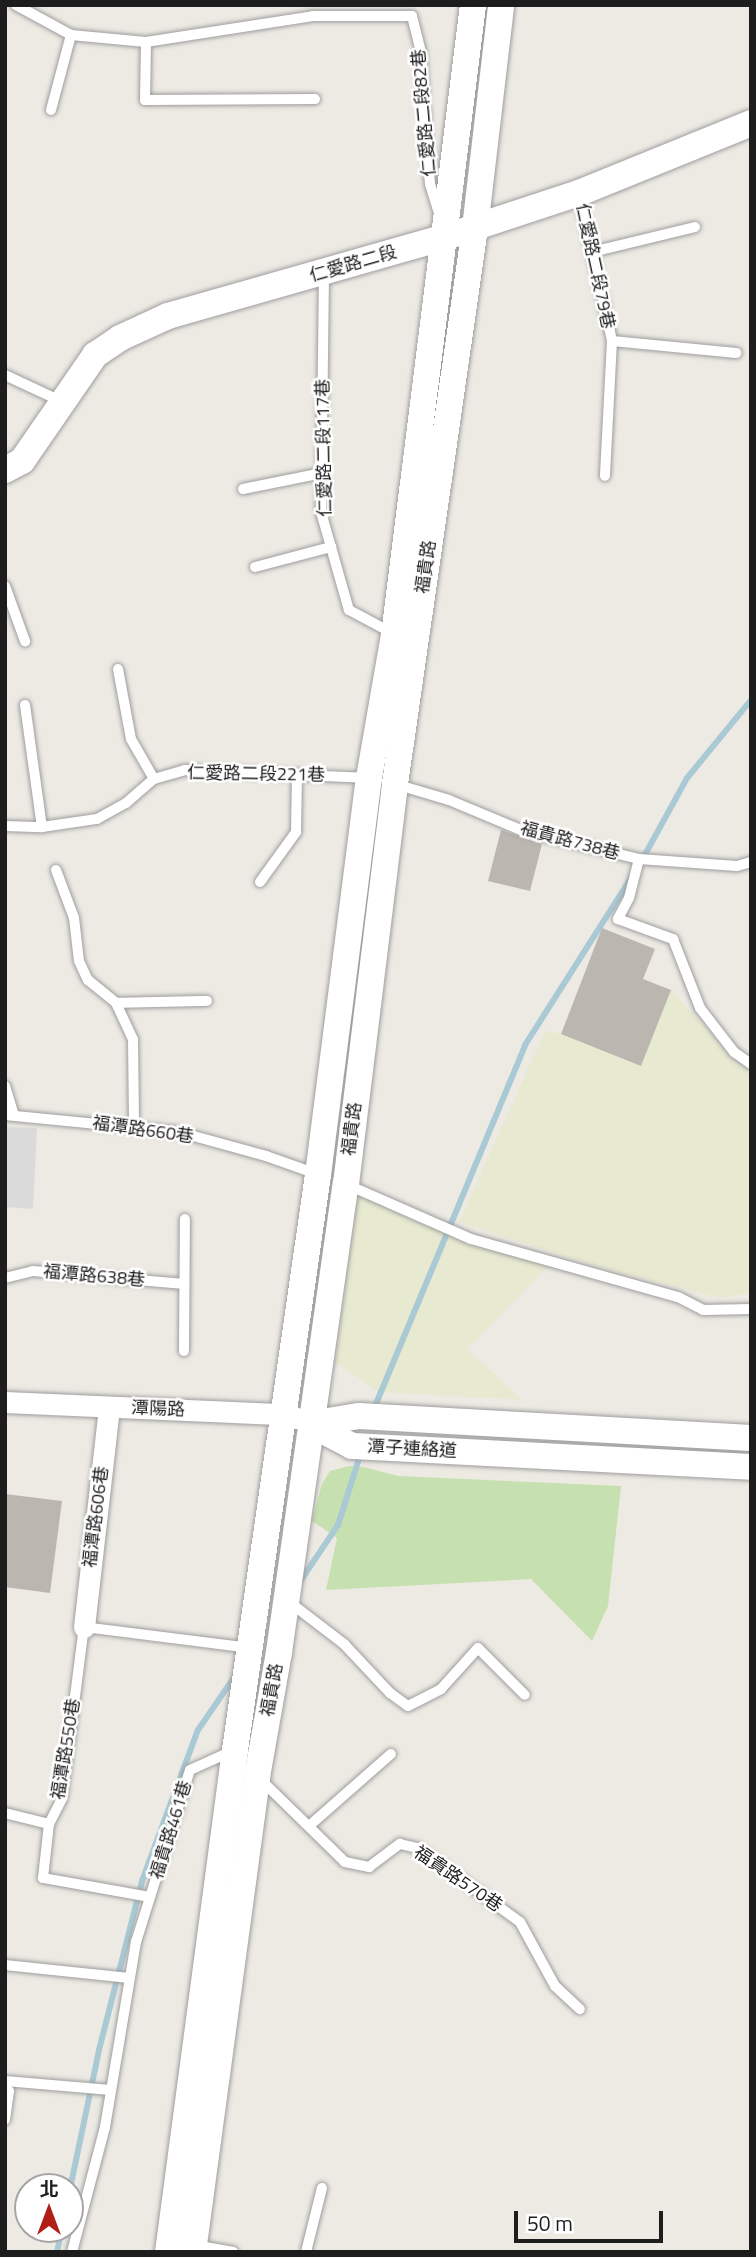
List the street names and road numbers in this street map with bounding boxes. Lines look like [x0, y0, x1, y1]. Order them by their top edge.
street label: 仁愛路二段82巷 [408, 48, 440, 178]
street label: 仁愛路二段79巷 [571, 201, 619, 331]
street label: 仁愛路二段 [307, 241, 399, 287]
street label: 仁愛路二段117巷 [312, 379, 336, 517]
street label: 福貴路 [412, 539, 440, 595]
street label: 仁愛路二段221巷 [187, 762, 325, 786]
street label: 福貴路738巷 [518, 817, 622, 865]
street label: 福貴路 [338, 1101, 366, 1157]
street label: 福潭路660巷 [91, 1112, 195, 1148]
street label: 福潭路638巷 [42, 1261, 146, 1291]
street label: 潭陽路 [131, 1397, 185, 1421]
street label: 潭子連絡道 [366, 1436, 458, 1462]
street label: 福潭路606巷 [79, 1465, 113, 1569]
street label: 福貴路 [257, 1662, 287, 1718]
street label: 福潭路550巷 [47, 1697, 85, 1801]
street label: 福貴路461巷 [146, 1778, 196, 1882]
street label: 福貴路570巷 [410, 1841, 506, 1917]

